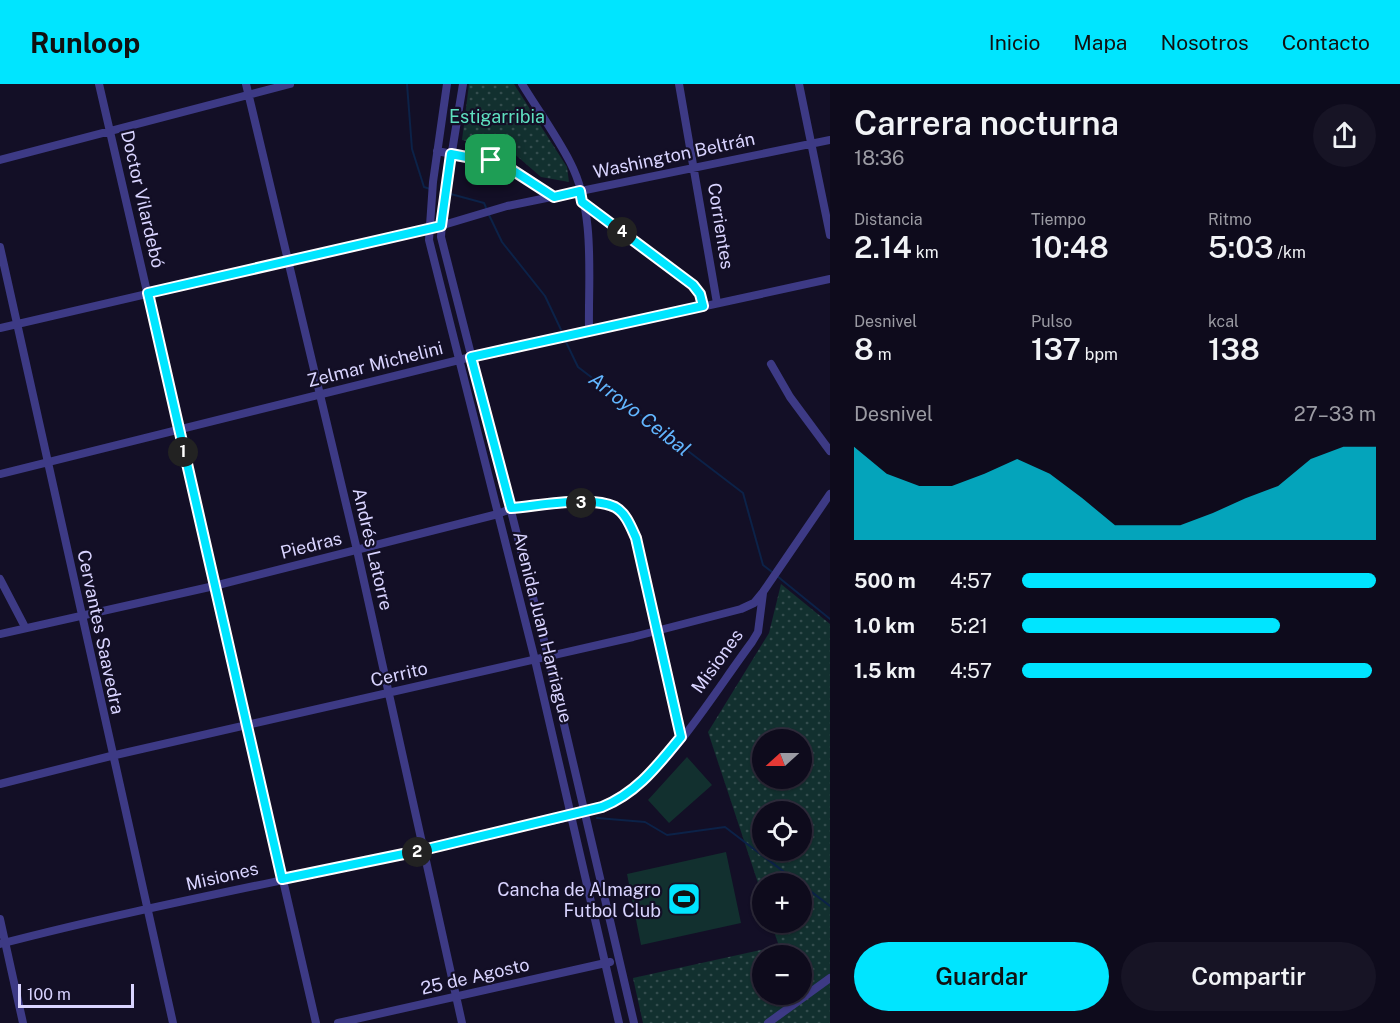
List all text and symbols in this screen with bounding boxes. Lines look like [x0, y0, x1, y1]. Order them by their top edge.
text: Runloop [30, 26, 140, 59]
text: Inicio [989, 30, 1040, 55]
text: Mapa [1073, 30, 1127, 55]
text: Nosotros [1160, 30, 1249, 55]
text: Contacto [1282, 30, 1370, 55]
text: Carrera nocturna [854, 104, 1119, 142]
button: share [1313, 104, 1376, 167]
park label: Estigarribia [449, 106, 545, 127]
street label: Doctor Vilardebó [117, 128, 169, 270]
street label: Washington Beltrán [591, 128, 757, 182]
pin [465, 134, 516, 185]
icon: arrive [474, 143, 507, 176]
text: 18:36 [854, 146, 905, 170]
street label: Corrientes [704, 181, 738, 271]
text: Distancia [854, 210, 923, 229]
text: Tiempo [1031, 210, 1086, 229]
text: Ritmo [1208, 210, 1252, 229]
pin: 4 [607, 217, 637, 247]
text: 4 [617, 222, 627, 241]
text: 2.14 [854, 229, 912, 265]
text: 10:48 [1031, 229, 1109, 265]
text: 5:03 [1208, 229, 1273, 265]
text: km [912, 243, 939, 262]
text: /km [1273, 243, 1306, 262]
text: Desnivel [854, 312, 917, 331]
text: Pulso [1031, 312, 1072, 331]
text: kcal [1208, 312, 1239, 331]
text: 8 [854, 331, 874, 367]
text: 137 [1031, 331, 1081, 367]
text: 138 [1208, 331, 1260, 367]
street label: Zelmar Michelini [305, 337, 445, 391]
text: m [874, 345, 892, 364]
text: bpm [1081, 345, 1118, 364]
water label: Arroyo Ceibal [585, 367, 695, 461]
text: Desnivel [854, 402, 933, 426]
text: 27–33 m [1294, 402, 1376, 426]
pin: 1 [168, 437, 198, 467]
text: 1 [180, 442, 186, 461]
street label: Andrés Latorre [349, 486, 397, 612]
pin: 3 [566, 488, 596, 518]
text: 3 [576, 493, 586, 512]
street label: Piedras [278, 527, 344, 563]
street label: Avenida Juan Harriague [509, 529, 577, 725]
street label: Cervantes Saavedra [73, 548, 129, 716]
text: 500 m [854, 569, 916, 593]
text: 4:57 [950, 569, 992, 593]
text: 1.0 km [854, 614, 915, 638]
text: 5:21 [950, 614, 988, 638]
street label: Misiones [687, 625, 747, 697]
street label: Cerrito [368, 657, 430, 691]
text: 1.5 km [854, 659, 915, 683]
text: 4:57 [950, 659, 992, 683]
north arrow [752, 729, 812, 789]
map controls [752, 729, 812, 1005]
button: locate [752, 801, 812, 861]
pin: 2 [402, 837, 432, 867]
text: 2 [412, 842, 422, 861]
street label: Misiones [184, 857, 260, 895]
button: + [752, 873, 812, 933]
place label: Cancha de Almagro Futbol Club [497, 879, 661, 921]
sports icon: Cancha de Almagro Futbol Club [666, 881, 702, 917]
button: Guardar [854, 942, 1109, 1011]
button: Compartir [1121, 942, 1376, 1011]
button: − [752, 945, 812, 1005]
street label: 25 de Agosto [419, 953, 531, 999]
scale bar [18, 981, 134, 1008]
text: 100 m [27, 985, 71, 1004]

